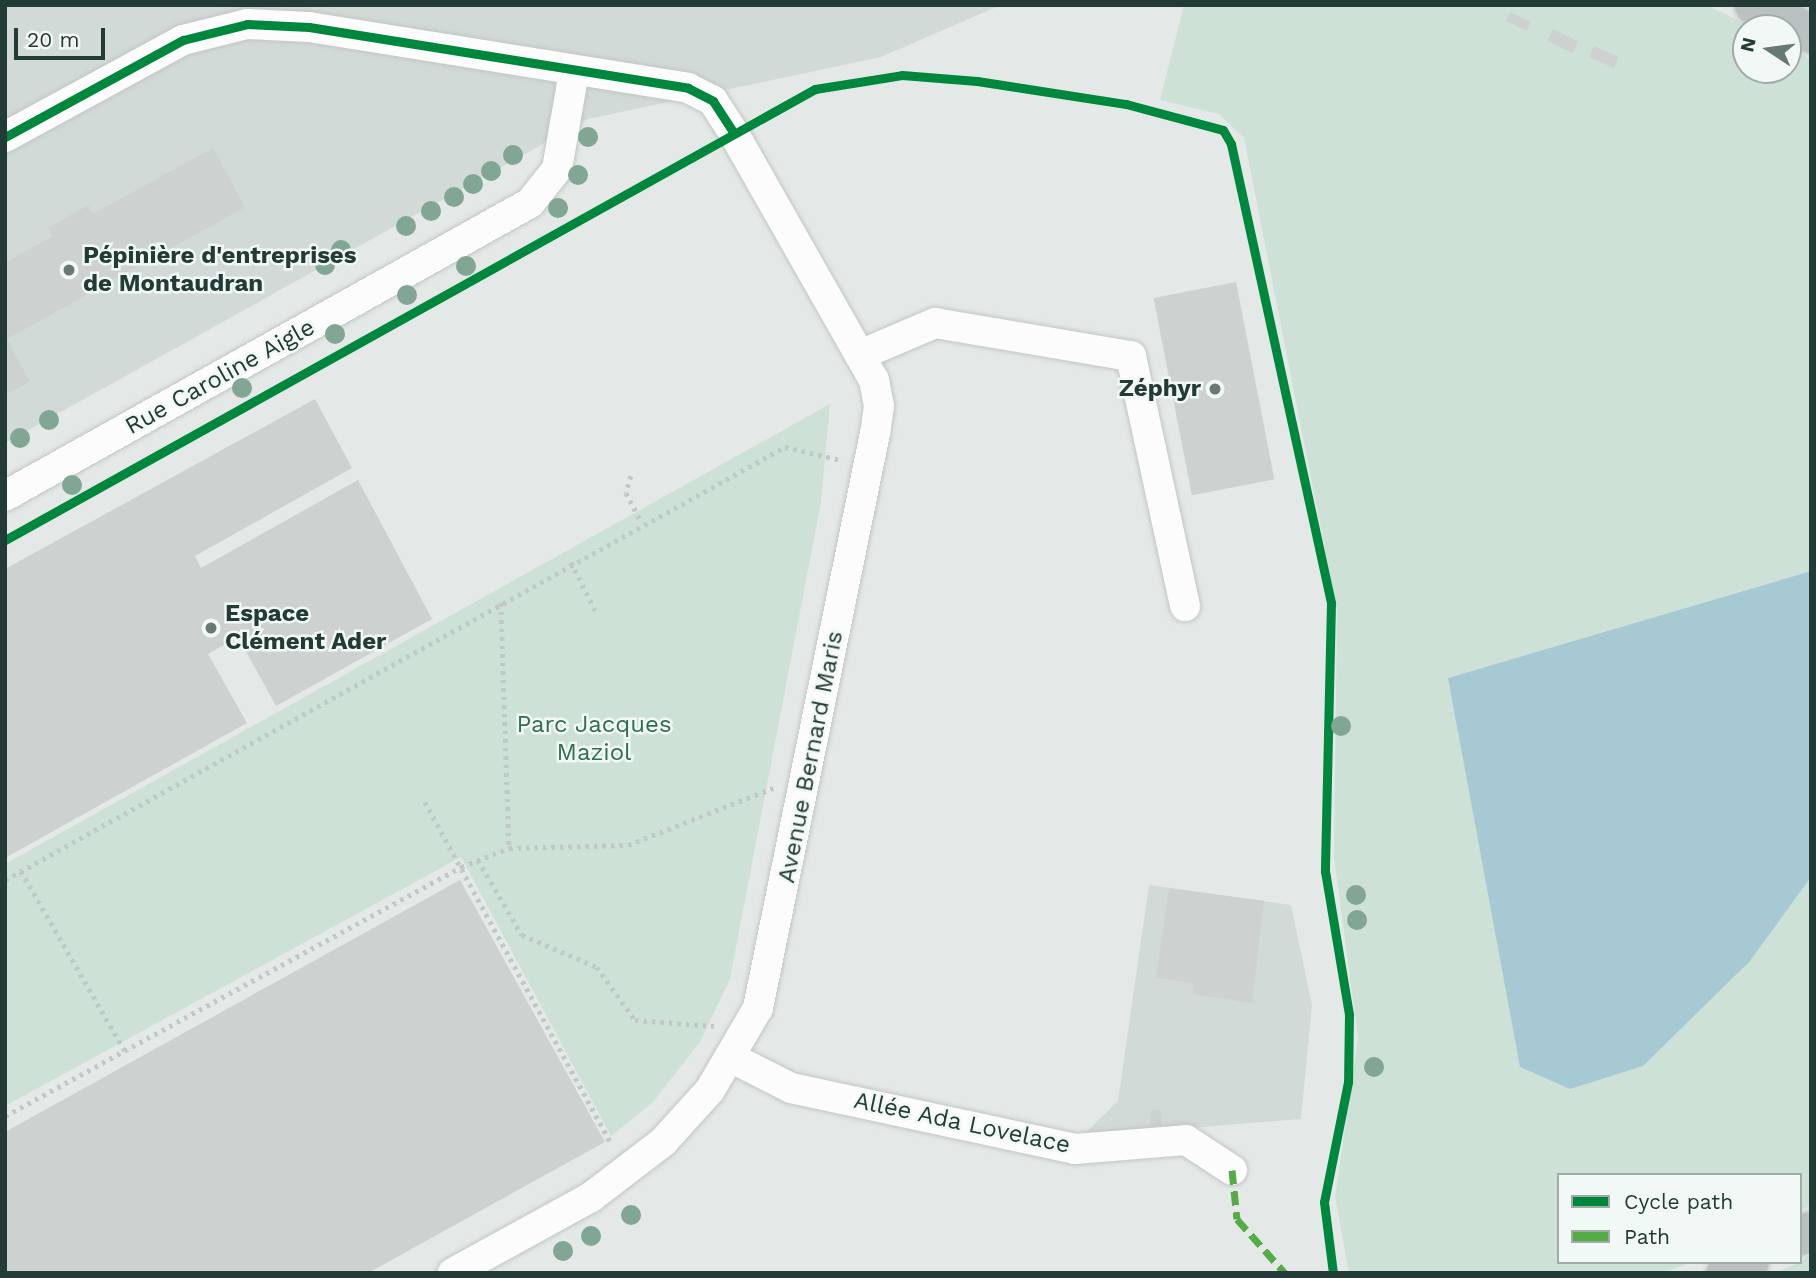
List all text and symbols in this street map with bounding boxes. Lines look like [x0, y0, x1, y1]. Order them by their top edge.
scale bar [18, 14, 108, 58]
north arrow [1732, 14, 1802, 84]
text: 20 m [27, 27, 79, 52]
text: N [1735, 35, 1761, 54]
place label: Pépinière d'entreprises de Montaudran [83, 242, 357, 298]
marker: Pépinière d'entreprises de Montaudran [61, 262, 77, 278]
street label: Rue Caroline Aigle [120, 313, 320, 441]
place label: Zéphyr [1119, 375, 1201, 403]
marker: Zéphyr [1207, 381, 1223, 397]
place label: Espace Clément Ader [225, 600, 387, 656]
marker: Espace Clément Ader [203, 620, 219, 636]
street label: Avenue Bernard Maris [772, 628, 850, 886]
park label: Parc Jacques Maziol [516, 711, 672, 767]
street label: Allée Ada Lovelace [851, 1086, 1073, 1160]
legend [1557, 1173, 1802, 1264]
text: Cycle path [1624, 1189, 1733, 1214]
text: Path [1624, 1224, 1670, 1249]

